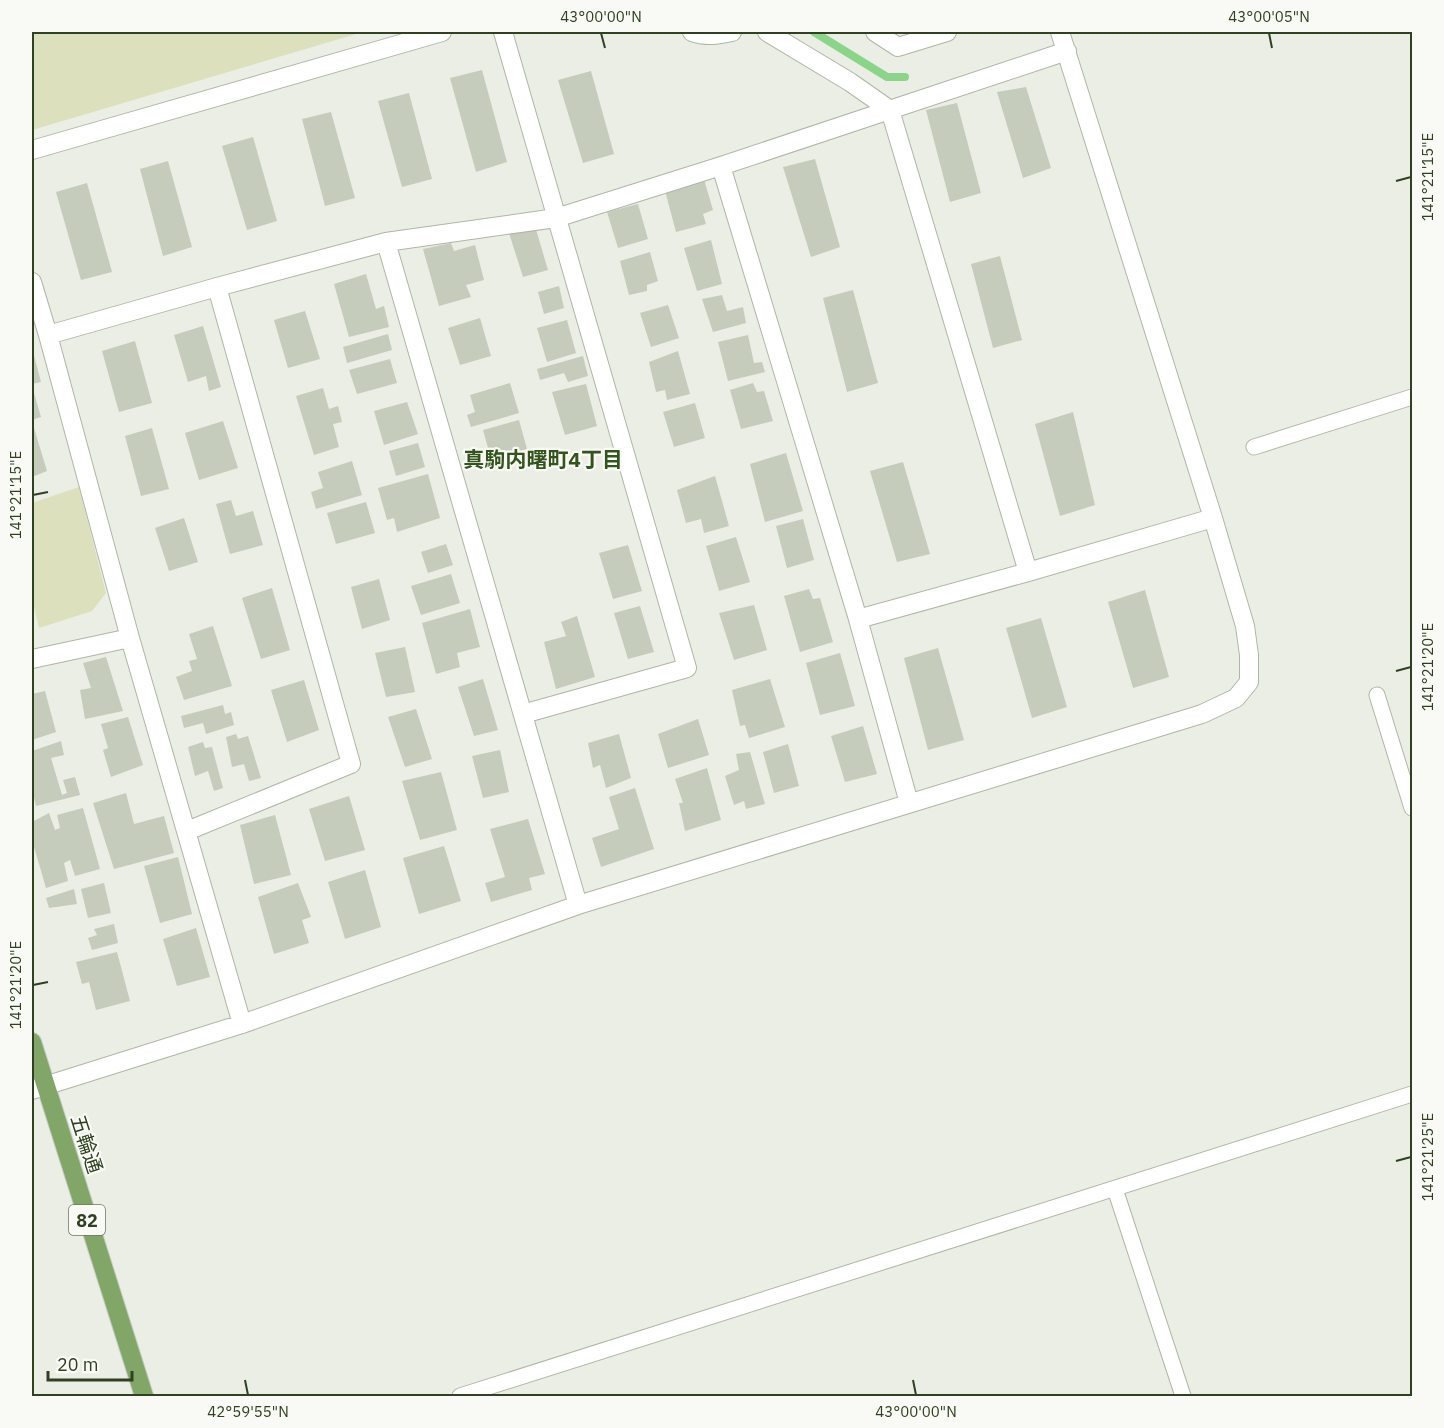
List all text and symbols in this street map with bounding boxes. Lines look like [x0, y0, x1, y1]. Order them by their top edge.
text: 43°00'00"N [560, 7, 642, 26]
text: 43°00'05"N [1228, 7, 1310, 26]
text: 141°21'15"E [1418, 133, 1437, 221]
district label: 真駒内曙町4丁目 [463, 445, 623, 473]
text: 141°21'15"E [6, 451, 25, 539]
text: 141°21'20"E [1418, 623, 1437, 711]
text: 141°21'20"E [6, 941, 25, 1029]
street label: 五輪通 [65, 1111, 109, 1177]
text: 141°21'25"E [1418, 1113, 1437, 1201]
road number: 82 [69, 1205, 105, 1235]
scale bar [48, 1344, 132, 1382]
text: 20 m [57, 1353, 99, 1376]
text: 42°59'55"N [207, 1402, 289, 1421]
text: 43°00'00"N [875, 1402, 957, 1421]

